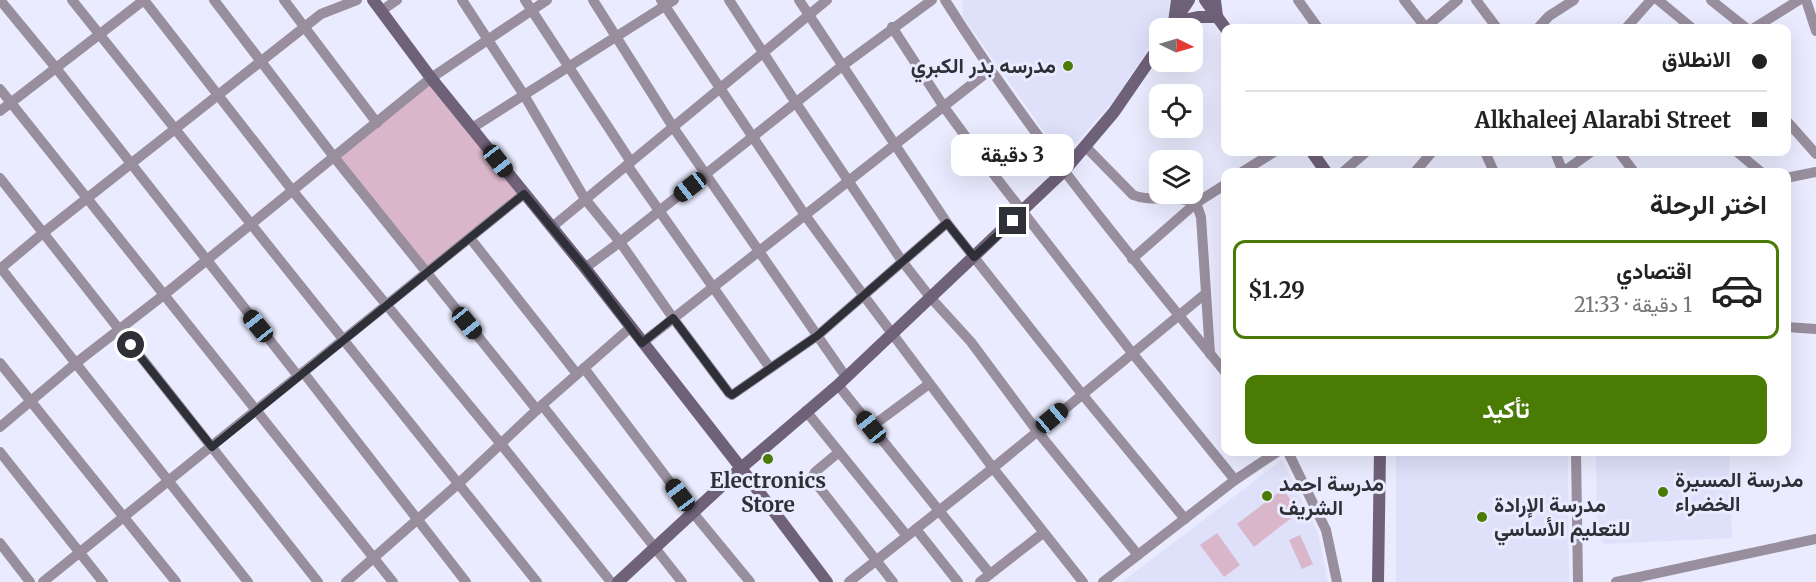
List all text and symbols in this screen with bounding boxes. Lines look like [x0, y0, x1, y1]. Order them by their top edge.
north arrow [1149, 18, 1203, 72]
map controls [1149, 18, 1203, 204]
text: الانطلاق [1662, 45, 1731, 73]
place label: مدرسه بدر الكبري [911, 52, 1056, 83]
marker: مدرسه بدر الكبري [1061, 59, 1075, 73]
button: locate [1149, 84, 1203, 138]
text: Alkhaleej Alarabi Street [1475, 106, 1731, 134]
callout: 3 دقيقة [952, 134, 1074, 176]
car [480, 141, 516, 181]
text: 3 دقيقة [981, 142, 1044, 167]
button: layers [1149, 150, 1203, 204]
car [670, 169, 710, 205]
text: اختر الرحلة [1650, 187, 1767, 221]
route end [999, 207, 1026, 234]
text: اقتصادي [1616, 257, 1692, 285]
icon: car [1710, 263, 1764, 317]
text: $1.29 [1248, 276, 1305, 304]
text: 1 دقيقة · 21:33 [1574, 292, 1692, 317]
car [449, 303, 485, 343]
car [240, 306, 276, 346]
route start [117, 331, 144, 358]
button: تأكيد [1245, 375, 1767, 444]
car [1032, 400, 1072, 436]
car [853, 407, 889, 447]
marker: Electronics Store [761, 452, 775, 466]
place label: مدرسة المسيرة الخضراء [1675, 466, 1803, 517]
place label: Electronics Store [710, 467, 826, 518]
place label: مدرسة احمد الشريف [1279, 470, 1384, 521]
car [662, 475, 698, 515]
marker: مدرسة المسيرة الخضراء [1656, 485, 1670, 499]
marker: مدرسة احمد الشريف [1260, 489, 1274, 503]
place label: مدرسة الإرادة للتعليم الأساسي [1494, 491, 1630, 546]
marker: مدرسة الإرادة للتعليم الأساسي [1475, 510, 1489, 524]

